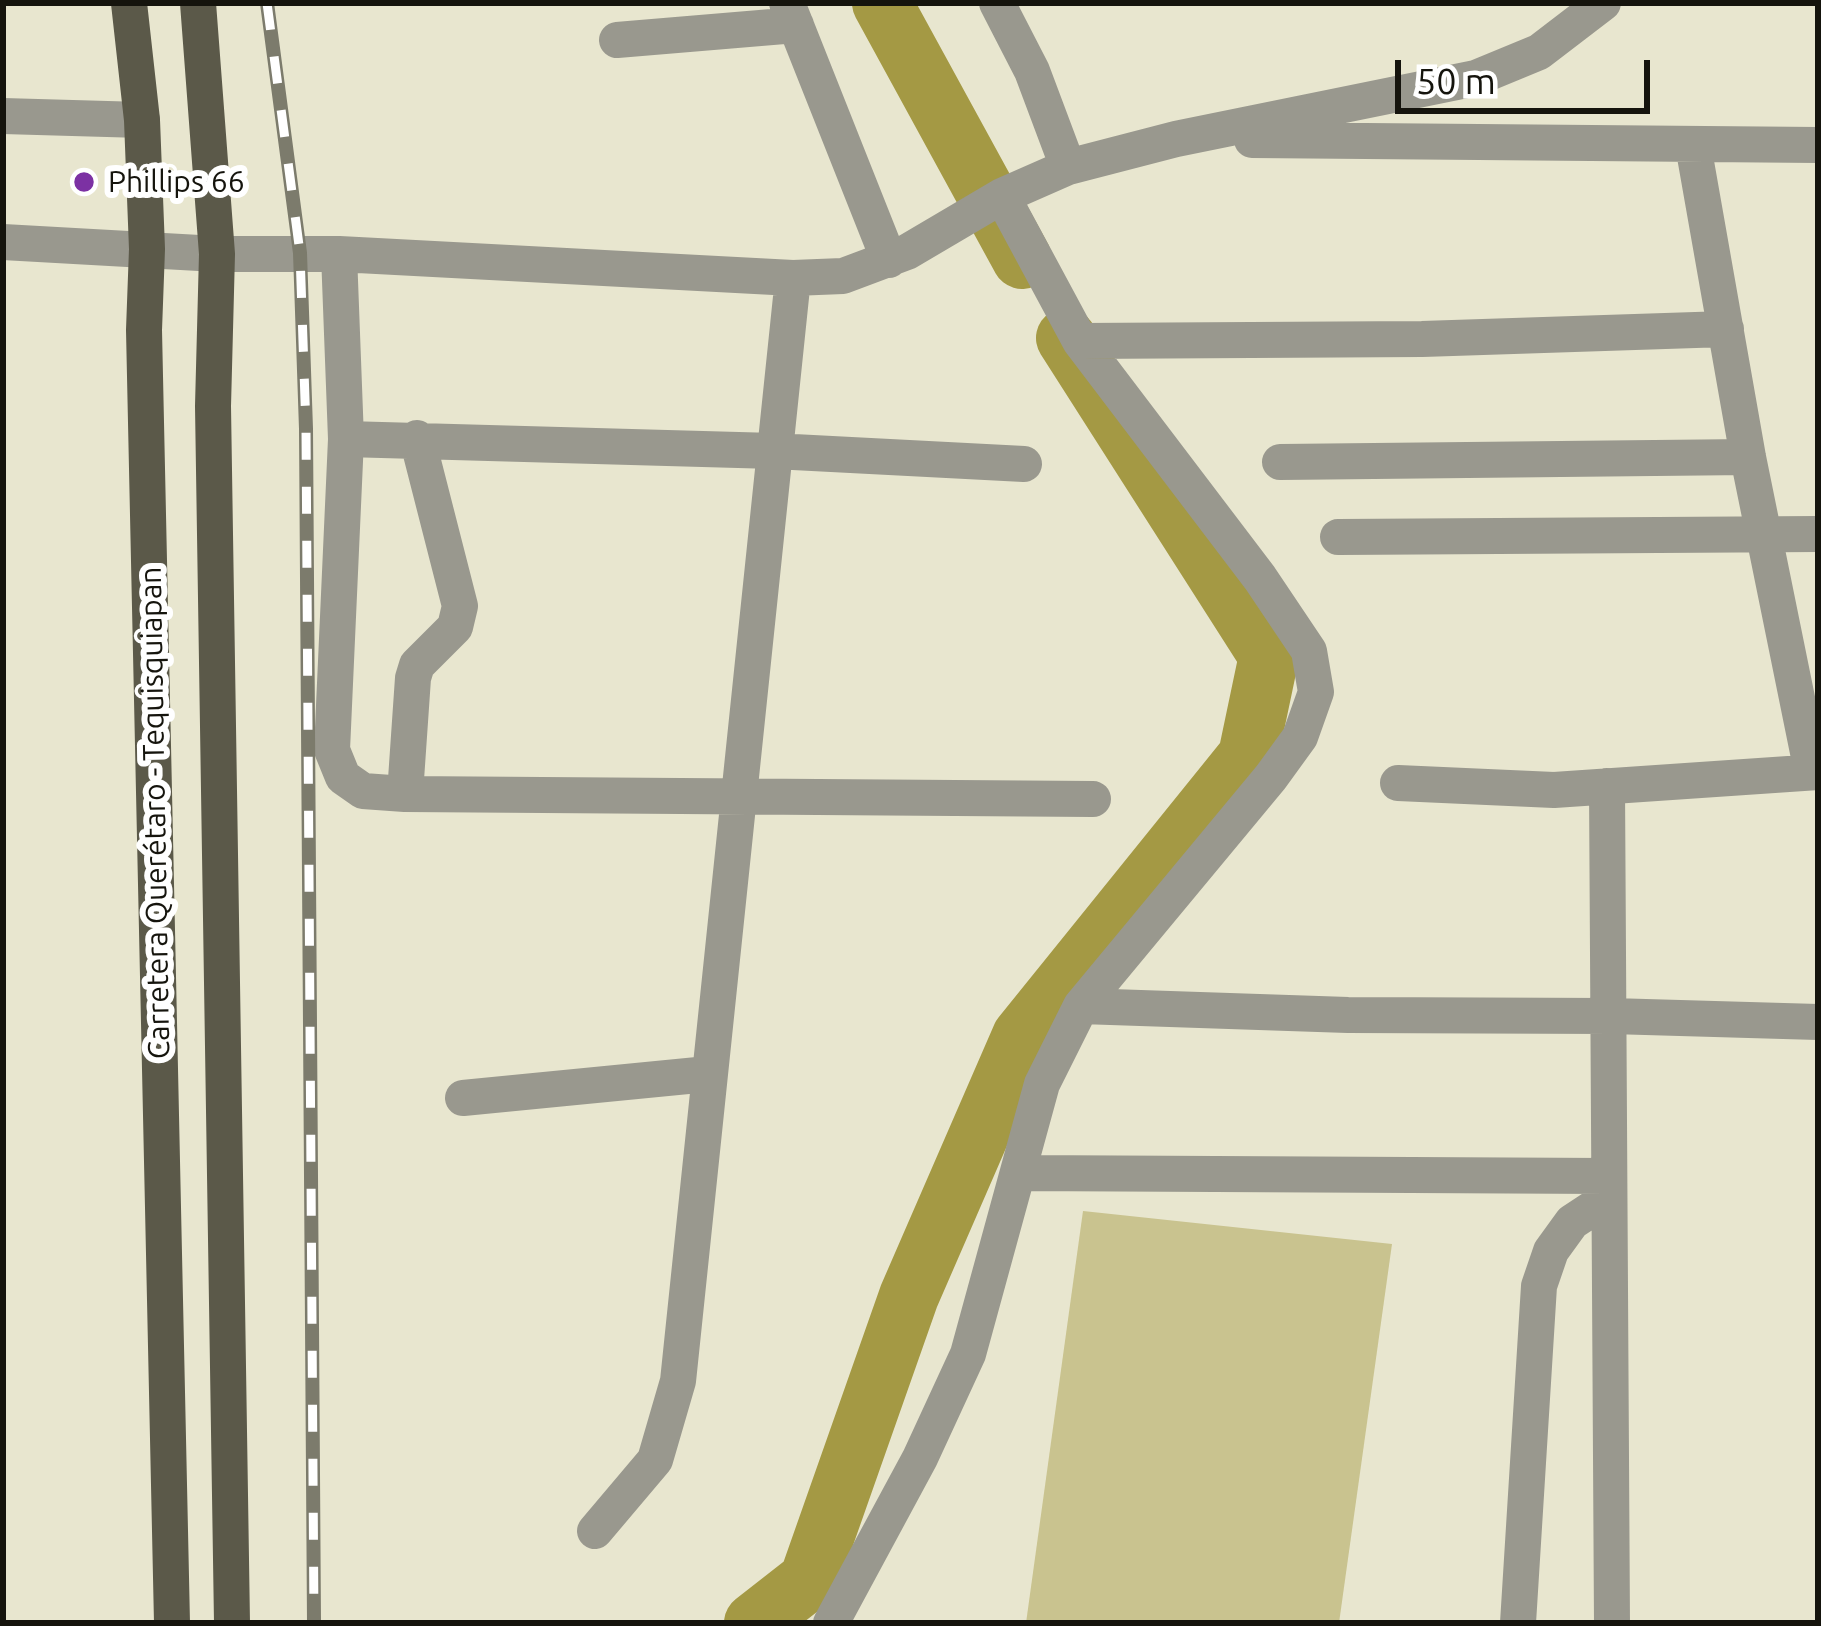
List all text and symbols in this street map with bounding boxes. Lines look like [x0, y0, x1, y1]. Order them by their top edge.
scale bar [1401, 36, 1656, 110]
text: 50 m [1416, 60, 1496, 101]
place label: Phillips 66 [108, 164, 245, 200]
marker: Phillips 66 [71, 169, 97, 195]
street label: Carretera Querétaro - Tequisquiapan [133, 566, 177, 1060]

